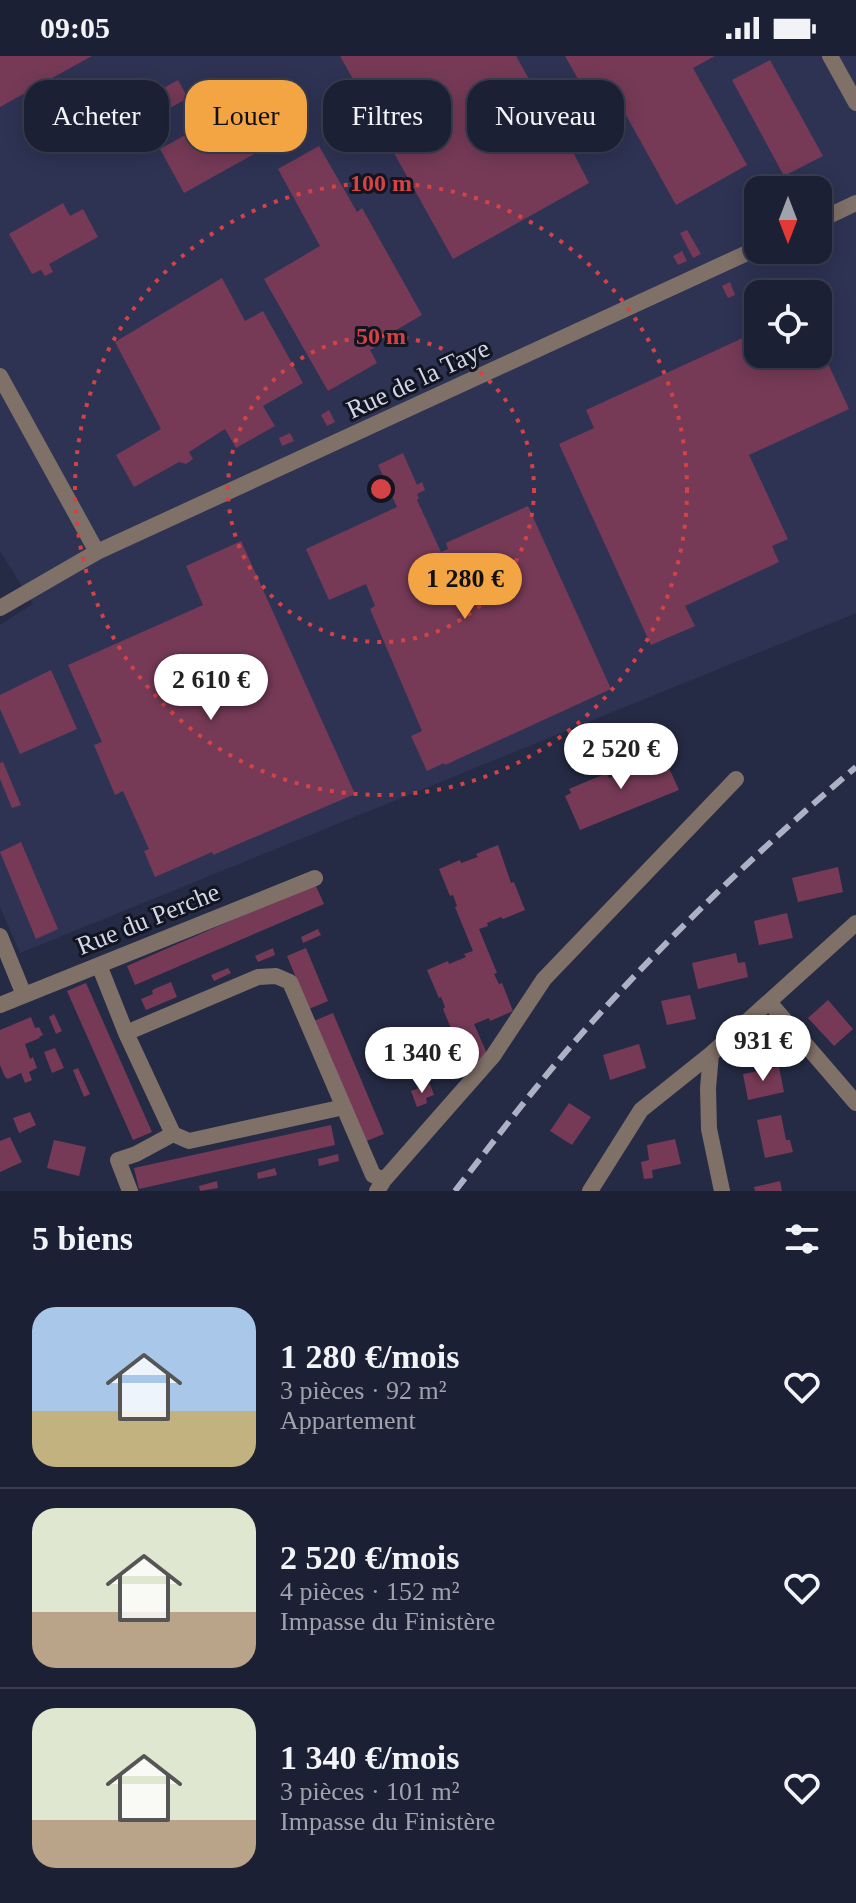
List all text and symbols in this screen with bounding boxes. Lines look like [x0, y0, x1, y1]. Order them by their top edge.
text: 09:05 [40, 11, 110, 44]
chip: Acheter [24, 80, 169, 152]
chip: Louer [185, 80, 307, 152]
chip: Filtres [323, 80, 451, 152]
chip: Nouveau [467, 80, 624, 152]
text: 100 m [350, 170, 412, 196]
north arrow [744, 176, 832, 264]
map controls [744, 176, 832, 368]
button: locate [744, 280, 832, 368]
text: 50 m [356, 323, 406, 349]
street label: Rue de la Taye [342, 333, 494, 425]
centre of rings [367, 475, 395, 503]
pin: 1 280 € [391, 553, 539, 621]
text: 1 280 € [426, 564, 504, 593]
pin: 2 610 € [137, 654, 285, 722]
text: 2 610 € [172, 665, 250, 694]
pin: 2 520 € [547, 723, 695, 791]
text: 2 520 € [582, 734, 660, 763]
street label: Rue du Perche [72, 877, 224, 961]
pin: 931 € [707, 1015, 819, 1083]
text: 931 € [734, 1026, 792, 1055]
pin: 1 340 € [348, 1027, 496, 1095]
text: 1 340 € [383, 1038, 461, 1067]
icon: filters [780, 1217, 824, 1261]
text: 5 biens [32, 1220, 133, 1257]
text: 1 280 €/mois [280, 1338, 459, 1375]
icon: home [96, 1339, 192, 1435]
icon: heart [780, 1365, 824, 1409]
text: 3 pièces · 92 m² [280, 1376, 447, 1405]
text: Appartement [280, 1406, 416, 1435]
text: 2 520 €/mois [280, 1539, 459, 1576]
icon: home [96, 1540, 192, 1636]
icon: heart [780, 1566, 824, 1610]
text: 4 pièces · 152 m² [280, 1577, 460, 1606]
text: Impasse du Finistère [280, 1607, 495, 1636]
text: 1 340 €/mois [280, 1739, 459, 1776]
icon: home [96, 1740, 192, 1836]
icon: heart [780, 1766, 824, 1810]
text: 3 pièces · 101 m² [280, 1777, 460, 1806]
text: Impasse du Finistère [280, 1807, 495, 1836]

